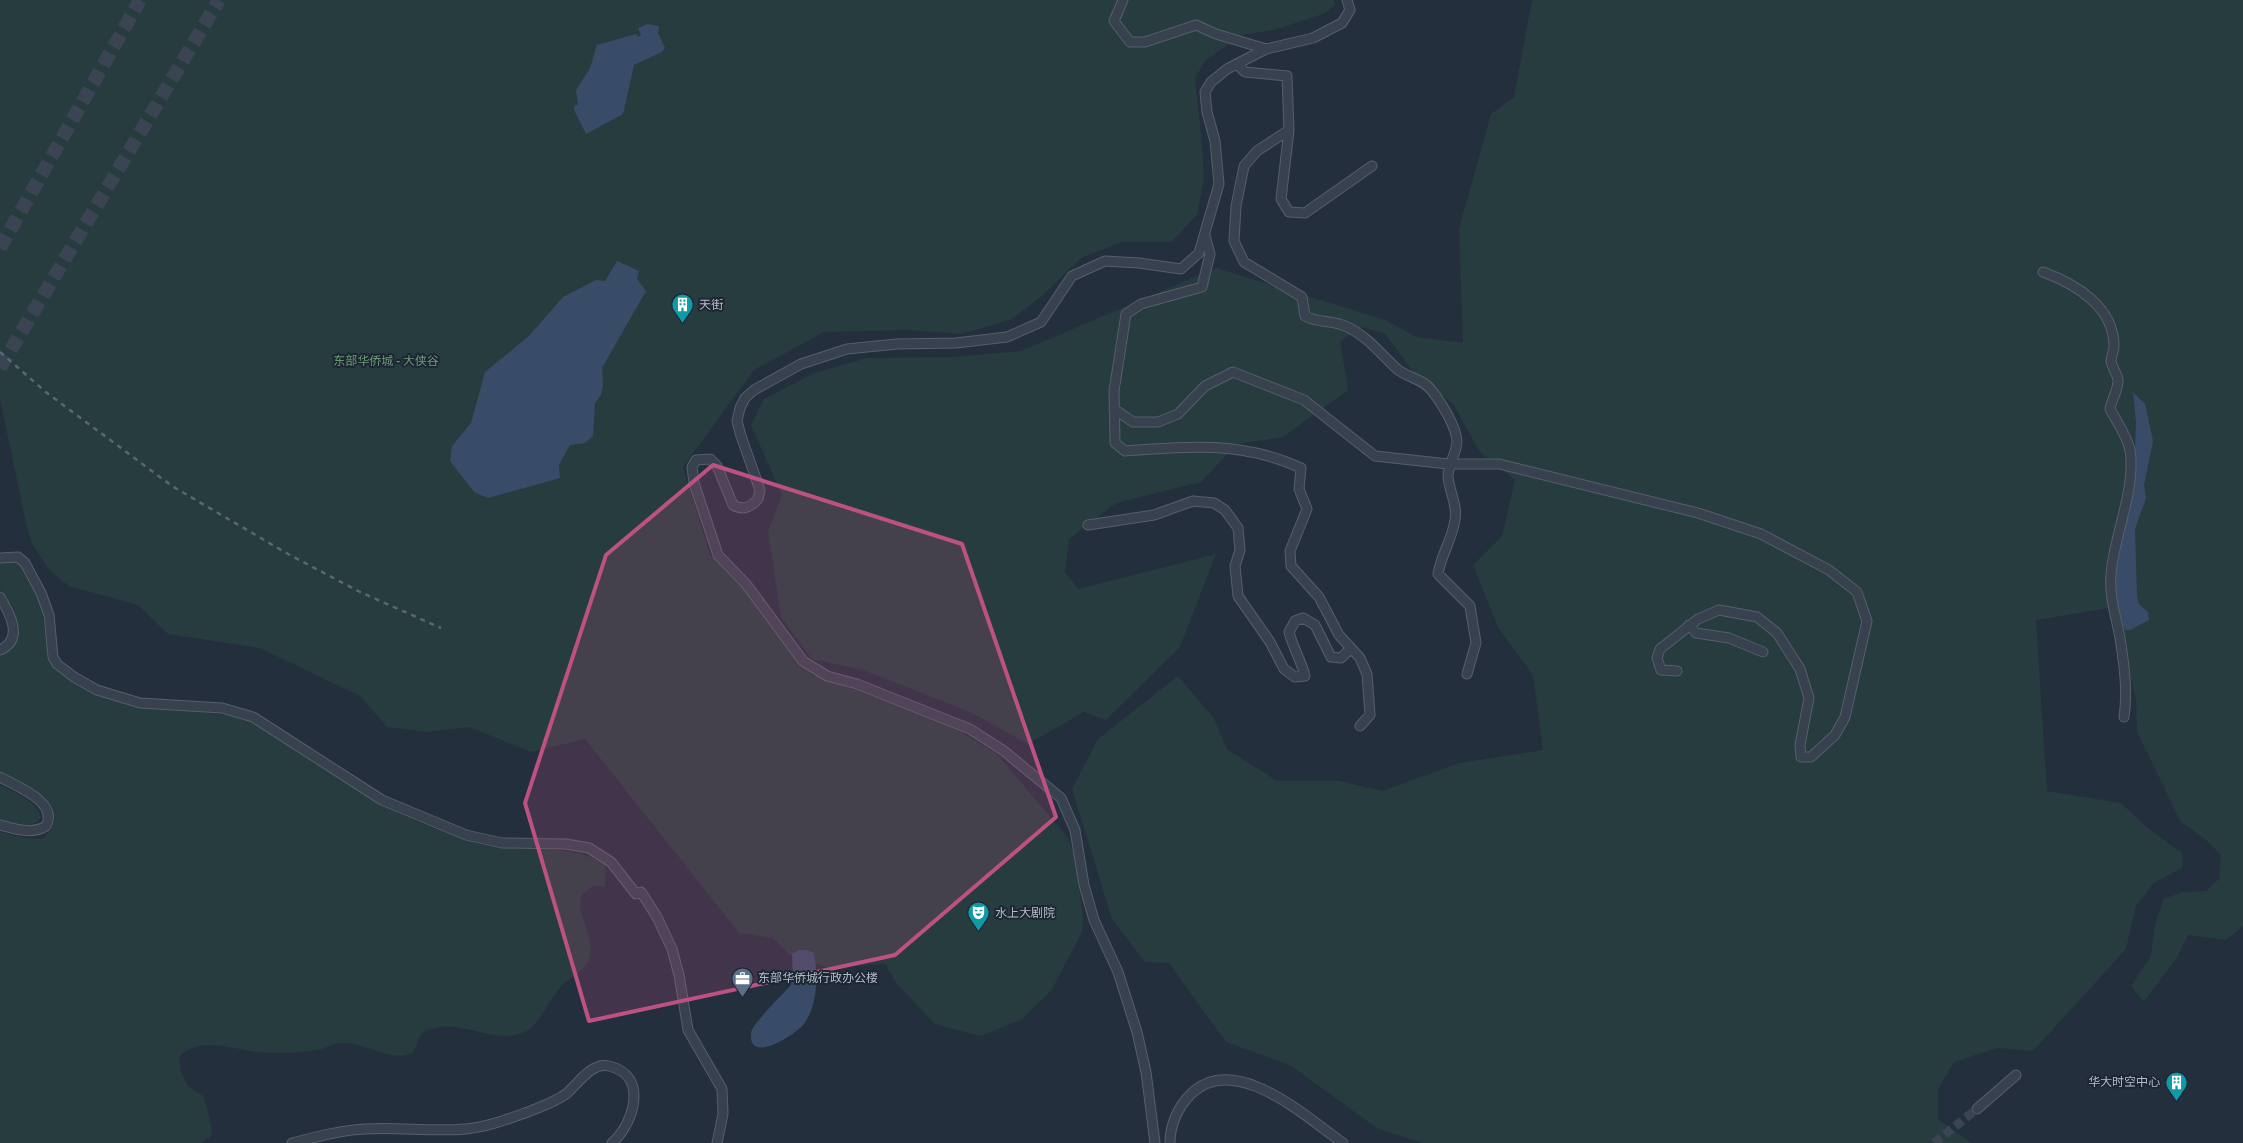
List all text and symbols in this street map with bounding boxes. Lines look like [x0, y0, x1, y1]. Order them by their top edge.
building icon: 天街 [671, 293, 695, 324]
place label: 天街 [699, 298, 723, 313]
park label: 东部华侨城 - 大侠谷 [333, 354, 439, 369]
theatre icon: 水上大剧院 [967, 901, 991, 932]
place label: 水上大剧院 [995, 906, 1055, 921]
office icon: 东部华侨城行政办公楼 [730, 966, 754, 997]
place label: 东部华侨城行政办公楼 [758, 971, 878, 986]
building icon: 华大时空中心 [2164, 1070, 2188, 1101]
place label: 华大时空中心 [2088, 1075, 2160, 1090]

